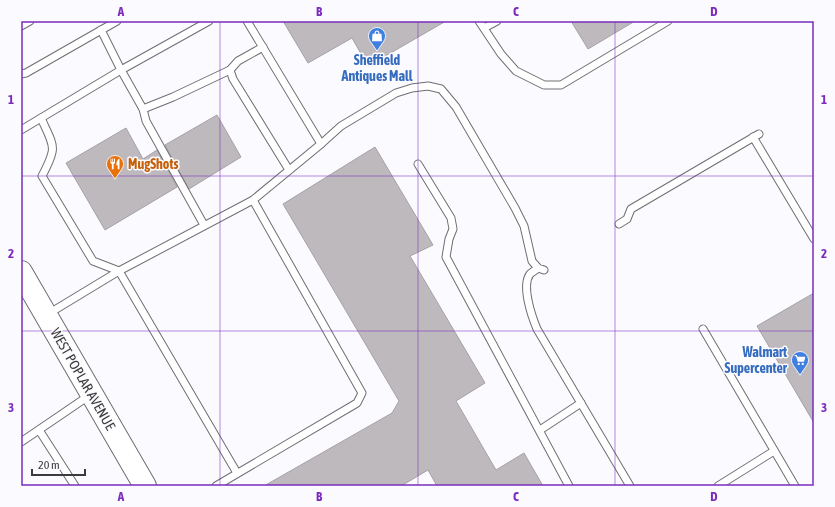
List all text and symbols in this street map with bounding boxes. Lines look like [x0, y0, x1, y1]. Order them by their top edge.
text: A [117, 4, 125, 19]
text: B [316, 4, 323, 19]
text: C [513, 4, 519, 19]
text: D [710, 4, 718, 19]
shop icon: Sheffield Antiques Mall [367, 26, 387, 51]
place label: Sheffield Antiques Mall [341, 52, 413, 84]
text: 1 [8, 92, 14, 107]
text: 1 [821, 92, 827, 107]
restaurant icon: MugShots [105, 154, 125, 179]
place label: MugShots [128, 156, 178, 172]
text: 2 [8, 246, 14, 261]
text: 2 [821, 246, 827, 261]
street label: WEST POPLAR AVENUE [47, 325, 119, 433]
place label: Walmart Supercenter [725, 344, 788, 376]
supermarket icon: Walmart Supercenter [790, 350, 810, 375]
text: 3 [8, 400, 14, 415]
text: 3 [821, 400, 827, 415]
scale bar [32, 451, 85, 477]
text: 20 m [38, 458, 60, 472]
text: A [117, 489, 125, 504]
text: B [316, 489, 323, 504]
text: C [513, 489, 519, 504]
text: D [710, 489, 718, 504]

